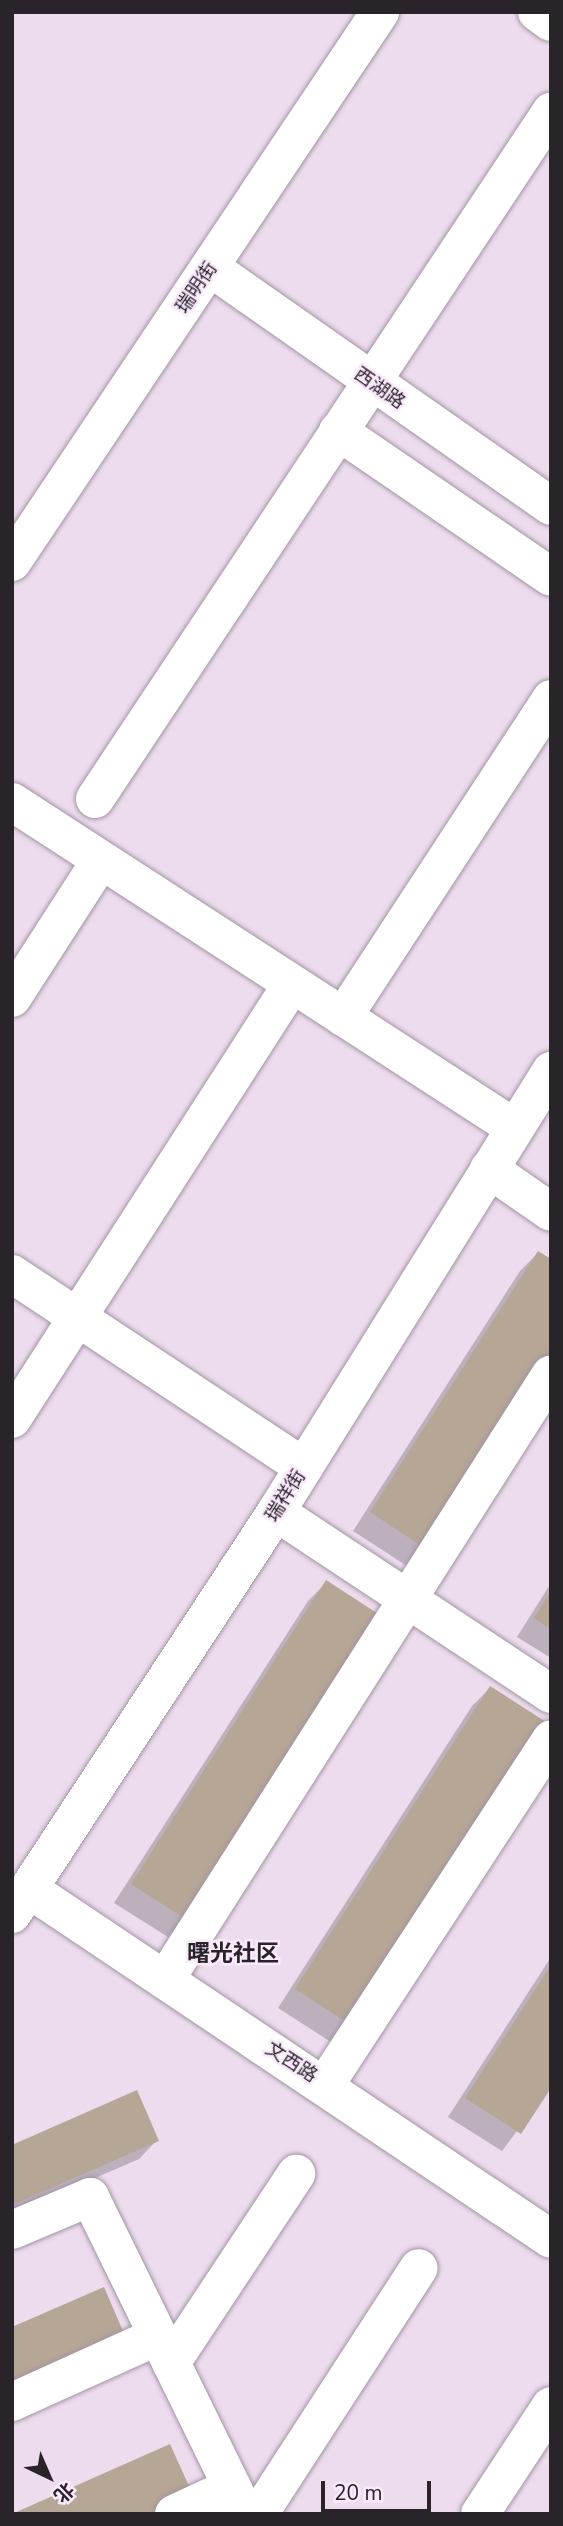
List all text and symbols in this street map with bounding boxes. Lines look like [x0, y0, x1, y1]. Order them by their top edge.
street label: 瑞明街 [172, 258, 222, 318]
street label: 西湖路 [349, 363, 409, 415]
street label: 瑞祥街 [261, 1466, 311, 1526]
district label: 曙光社区 [187, 1940, 279, 1968]
street label: 文西路 [261, 2038, 321, 2088]
north arrow [14, 2442, 84, 2512]
scale bar [325, 2466, 435, 2510]
text: 北 [48, 2476, 79, 2508]
text: 20 m [334, 2479, 383, 2507]

